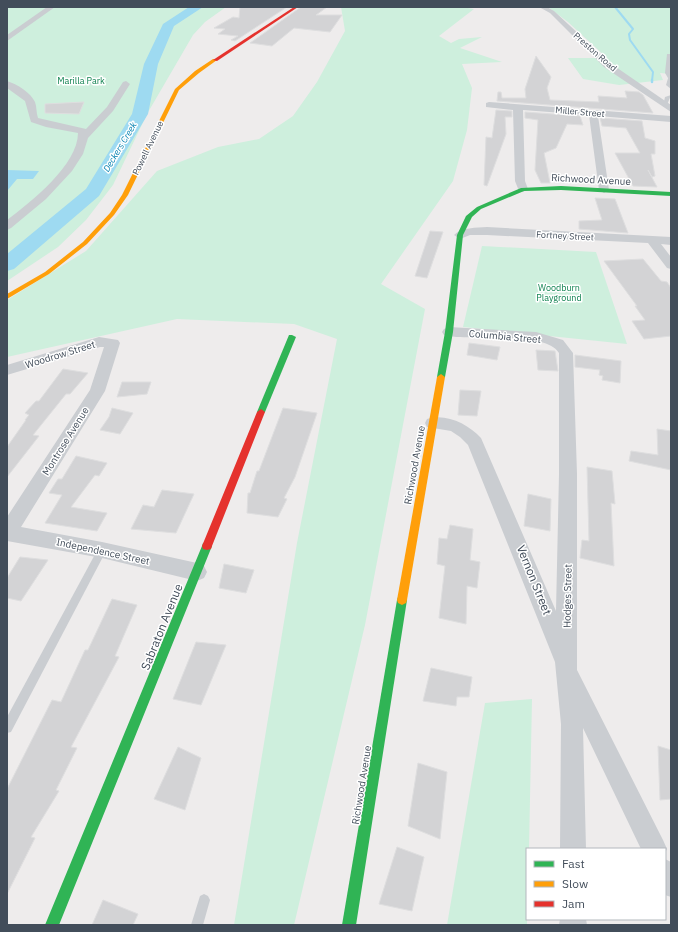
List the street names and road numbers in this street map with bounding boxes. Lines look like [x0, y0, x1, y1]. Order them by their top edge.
street label: Preston Road [571, 30, 619, 73]
street label: Miller Street [555, 104, 605, 119]
street label: Powell Avenue [130, 119, 165, 177]
street label: Richwood Avenue [551, 171, 632, 188]
street label: Fortney Street [536, 228, 594, 243]
street label: Columbia Street [468, 327, 542, 346]
street label: Woodrow Street [24, 338, 97, 371]
street label: Montrose Avenue [39, 404, 92, 478]
street label: Richwood Avenue [401, 424, 428, 506]
street label: Independence Street [55, 535, 151, 568]
street label: Vernon Street [514, 543, 555, 617]
street label: Hodges Street [560, 563, 575, 628]
street label: Sabraton Avenue [137, 581, 186, 672]
street label: Richwood Avenue [349, 744, 374, 826]

